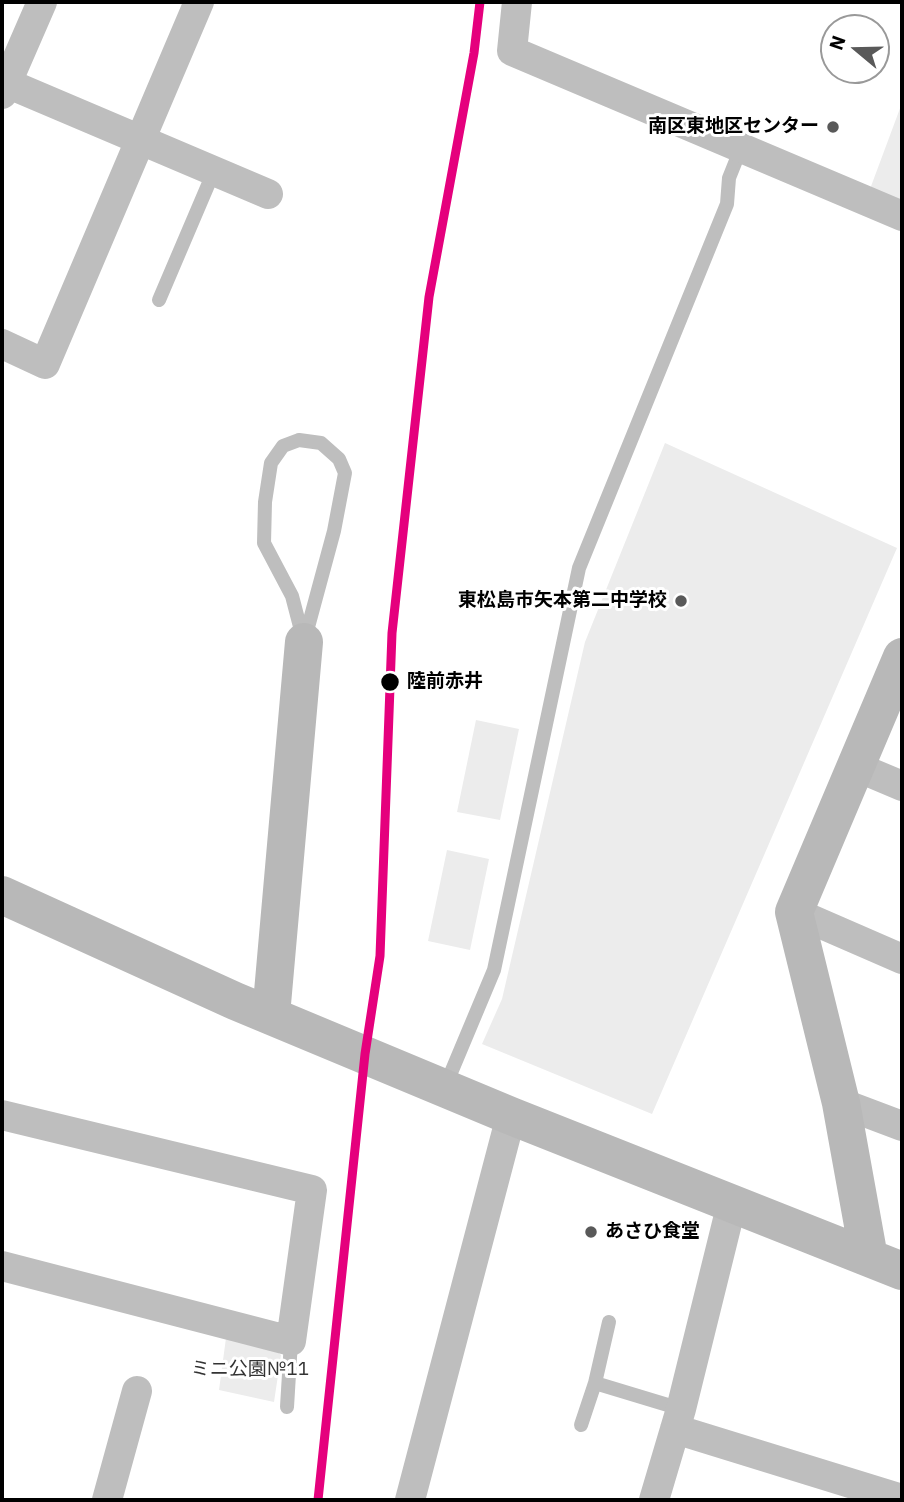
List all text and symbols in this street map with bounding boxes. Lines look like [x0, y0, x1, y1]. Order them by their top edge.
north arrow [820, 14, 890, 84]
text: N [823, 32, 851, 53]
place label: 南区東地区センター [648, 116, 819, 138]
marker: 南区東地区センター [825, 119, 841, 135]
place label: 東松島市矢本第二中学校 [458, 590, 667, 612]
marker: 東松島市矢本第二中学校 [673, 593, 689, 609]
marker: 陸前赤井 [379, 671, 401, 693]
place label: 陸前赤井 [407, 671, 483, 693]
place label: あさひ食堂 [605, 1221, 700, 1243]
marker: あさひ食堂 [583, 1224, 599, 1240]
park label: ミニ公園№11 [191, 1359, 309, 1381]

